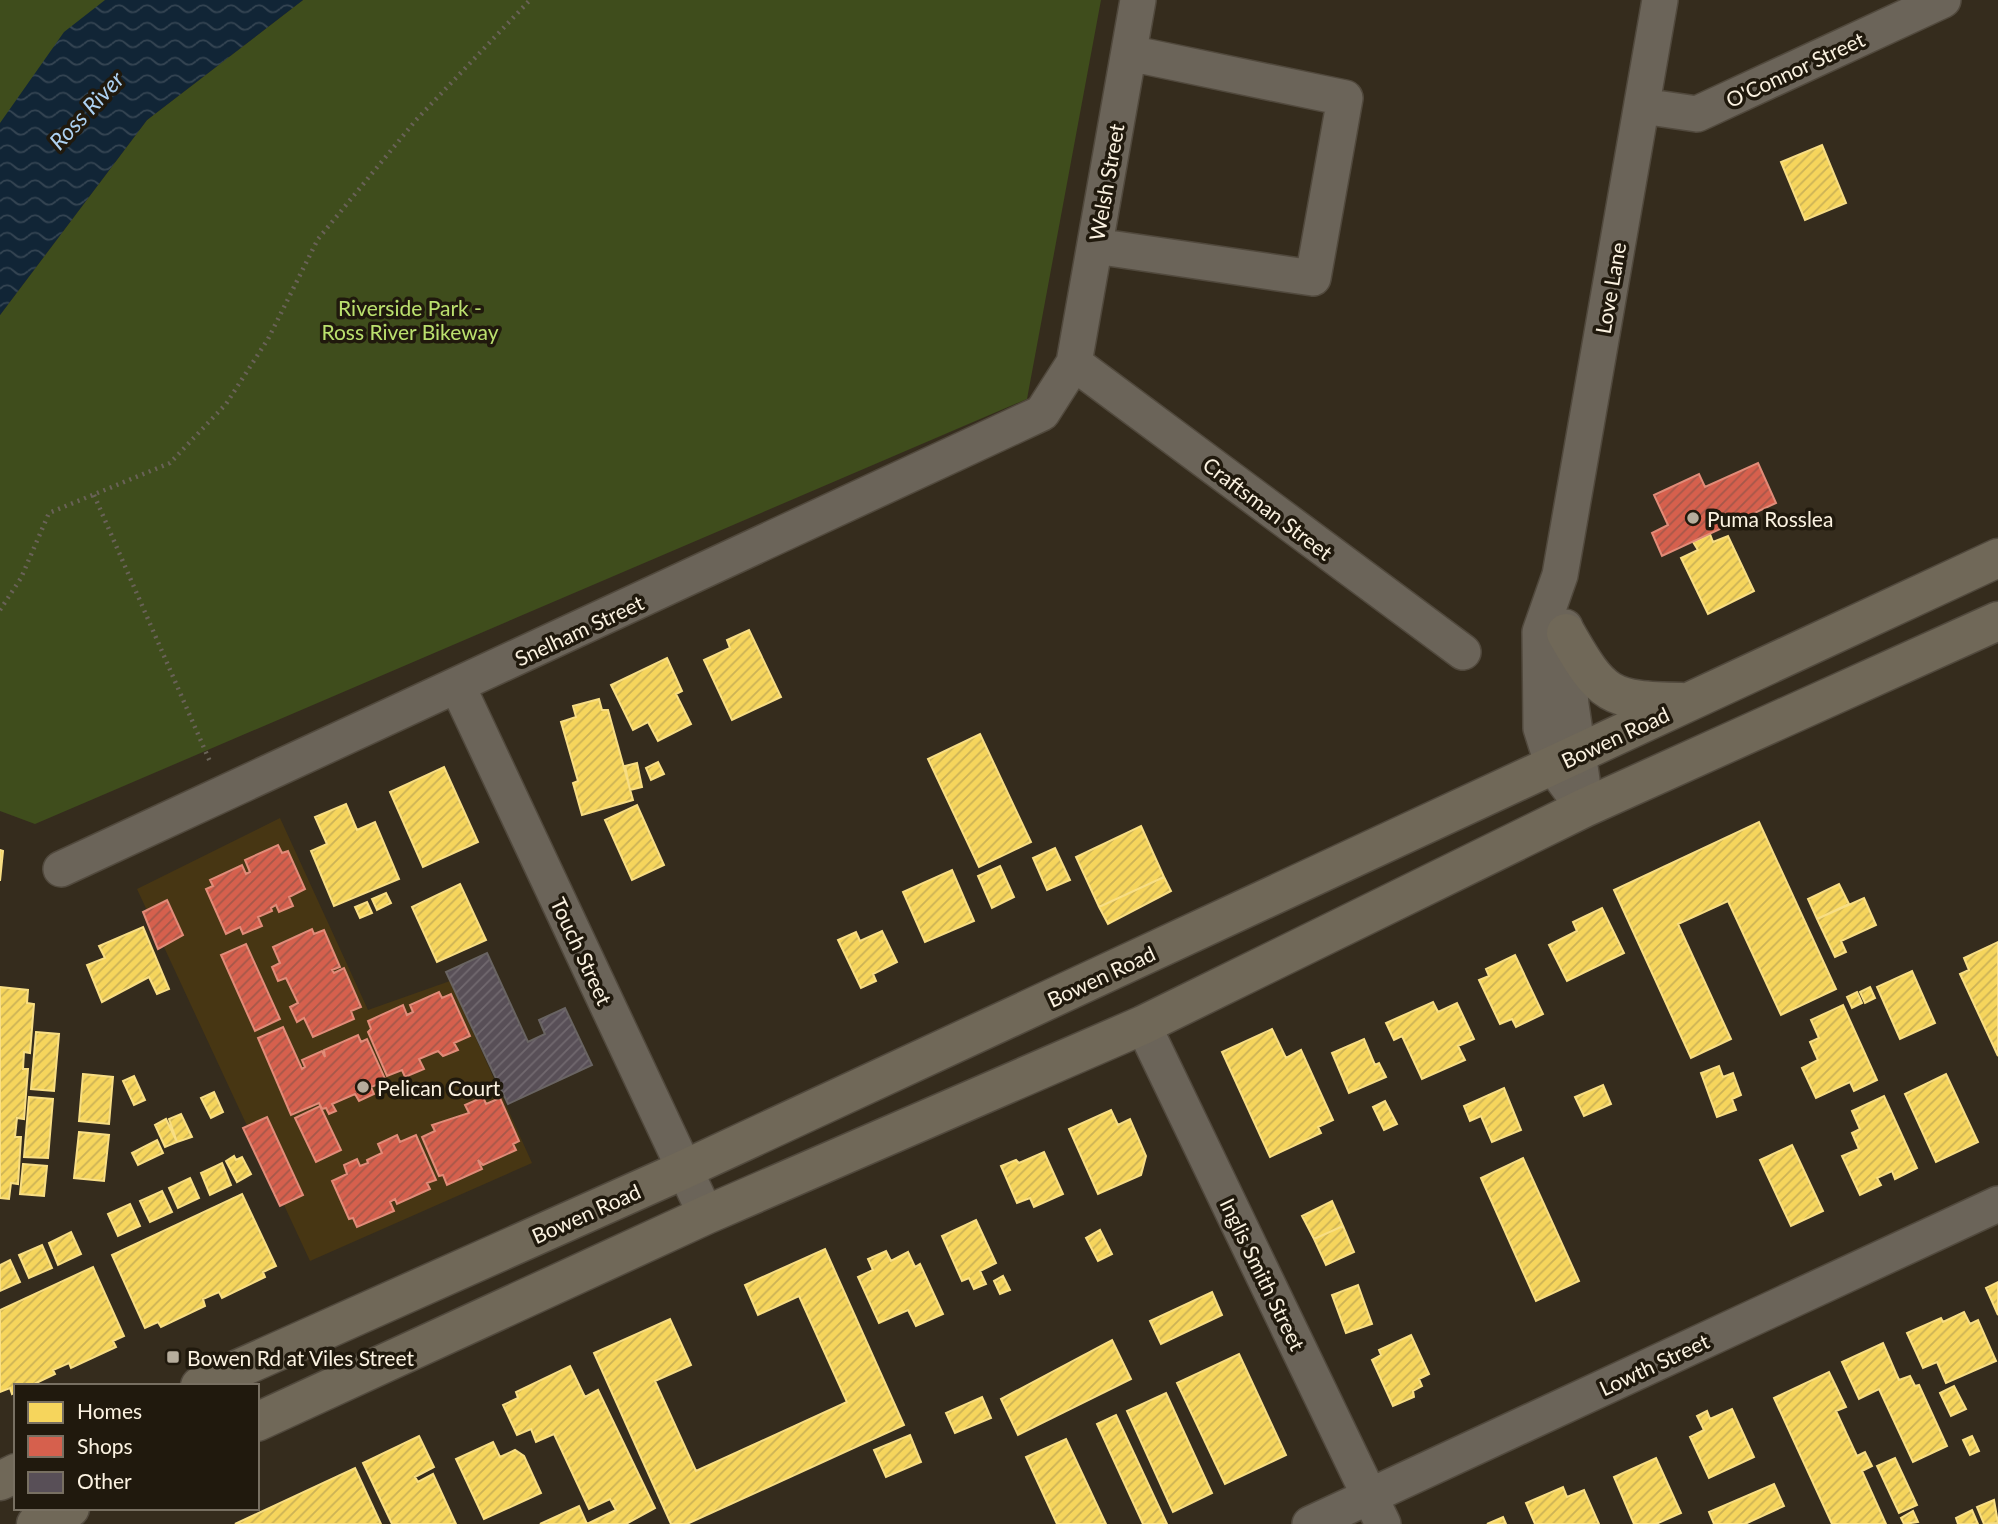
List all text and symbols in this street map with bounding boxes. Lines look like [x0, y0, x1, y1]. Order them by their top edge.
street label: O'Connor Street [1722, 26, 1869, 112]
water label: Ross River [43, 64, 130, 155]
street label: Welsh Street [1083, 121, 1129, 242]
street label: Love Lane [1590, 240, 1630, 336]
park label: Riverside Park - Ross River Bikeway [321, 295, 499, 344]
street label: Craftsman Street [1198, 451, 1338, 565]
place label: Puma Rosslea [1707, 506, 1833, 531]
marker: Puma Rosslea [1685, 510, 1701, 526]
street label: Snelham Street [511, 589, 648, 671]
street label: Bowen Road [1557, 701, 1673, 773]
street label: Touch Street [546, 893, 618, 1009]
street label: Bowen Road [1043, 940, 1159, 1012]
place label: Pelican Court [377, 1075, 501, 1100]
marker: Pelican Court [355, 1079, 371, 1095]
street label: Bowen Road [528, 1178, 644, 1248]
street label: Inglis Smith Street [1215, 1194, 1311, 1355]
street label: Lowth Street [1595, 1328, 1713, 1400]
place label: Bowen Rd at Viles Street [187, 1345, 414, 1370]
marker: Bowen Rd at Viles Street [165, 1349, 181, 1365]
legend [14, 1384, 259, 1510]
text: Homes [77, 1398, 142, 1423]
text: Shops [77, 1433, 133, 1458]
text: Other [77, 1468, 132, 1493]

